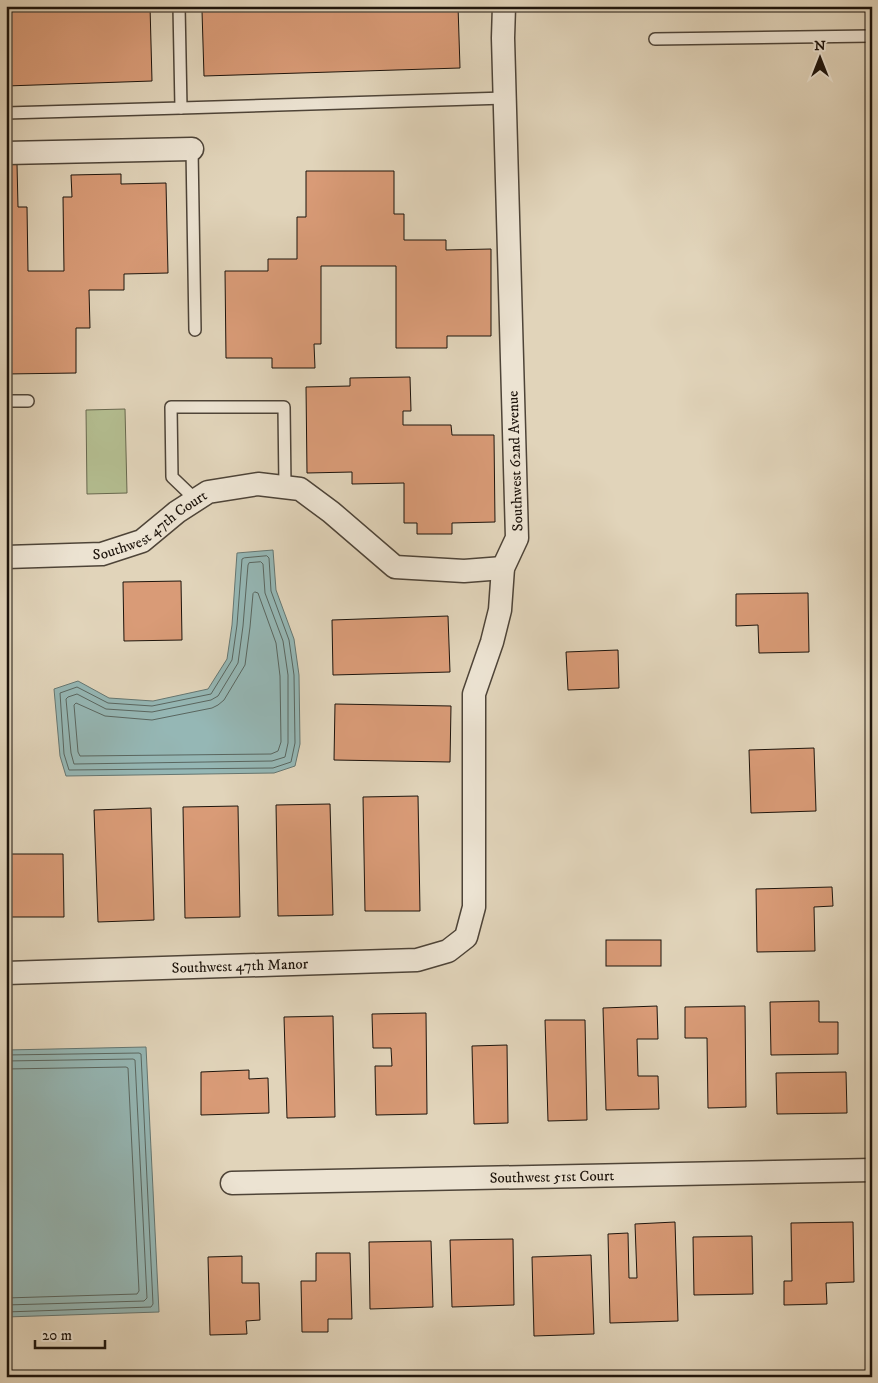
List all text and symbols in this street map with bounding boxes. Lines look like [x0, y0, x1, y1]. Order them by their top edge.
north arrow [796, 32, 846, 82]
text: N [814, 37, 826, 55]
street label: Southwest 62nd Avenue [504, 390, 527, 532]
street label: Southwest 47th Court [92, 486, 211, 564]
street label: Southwest 47th Manor [171, 954, 309, 978]
street label: Southwest 51st Court [489, 1166, 615, 1188]
scale bar [35, 1318, 105, 1350]
text: 20 m [42, 1326, 72, 1345]

